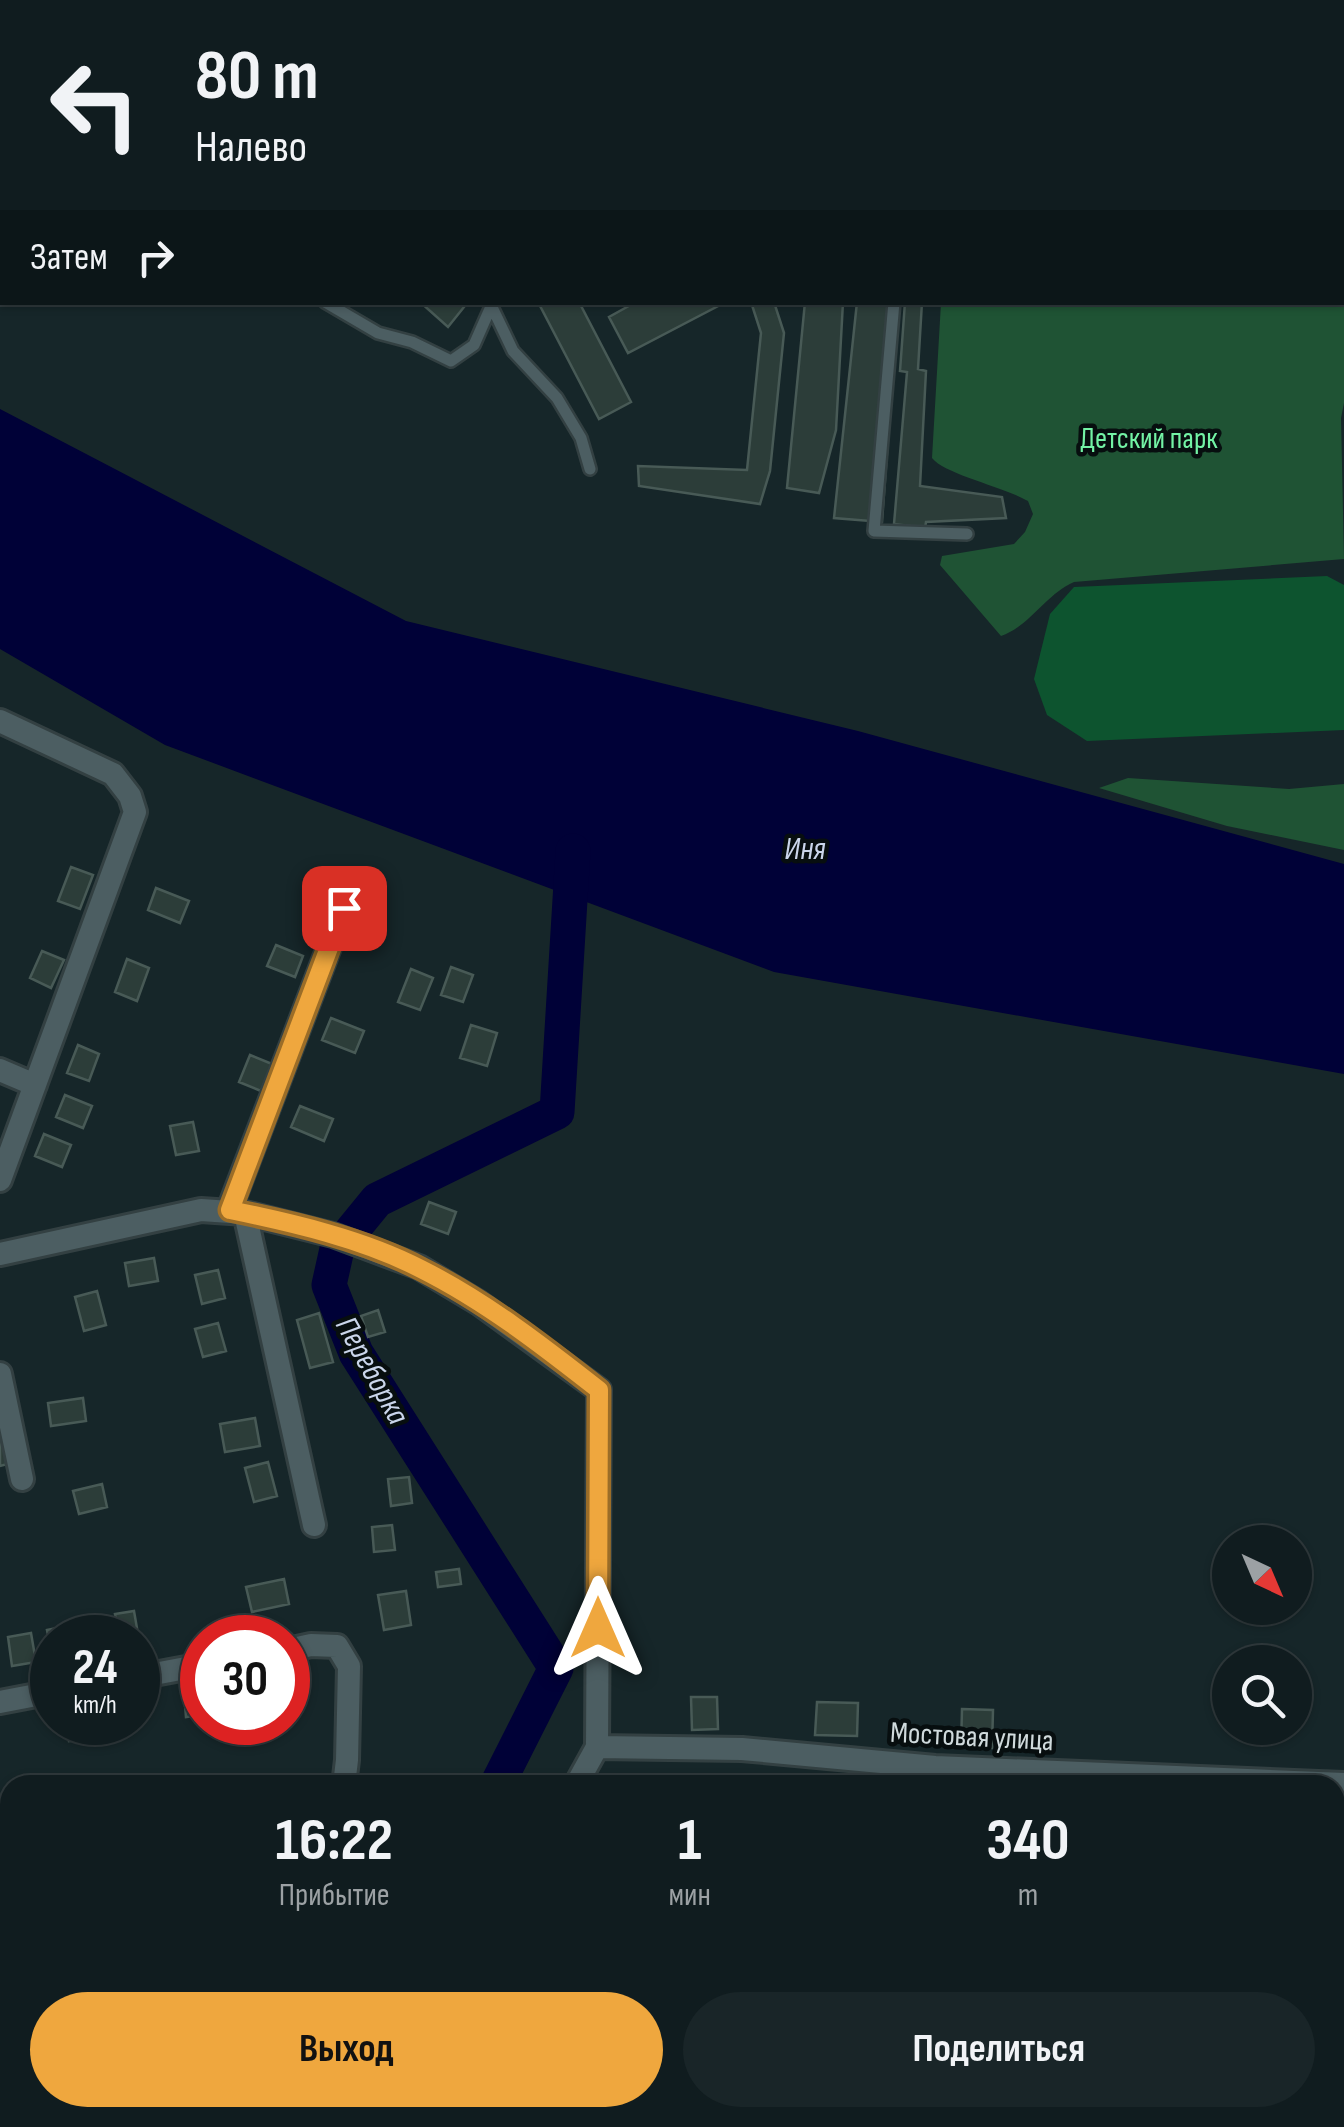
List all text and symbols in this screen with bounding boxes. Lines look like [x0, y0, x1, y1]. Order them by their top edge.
text: 80 m [195, 35, 319, 119]
icon: left [30, 40, 160, 170]
text: Налево [195, 120, 307, 175]
icon: right [128, 230, 183, 285]
text: Затем [30, 235, 108, 280]
park label: Детский парк [1080, 421, 1218, 457]
water label: Иня [784, 830, 826, 869]
pin [302, 866, 387, 951]
icon: arrive [317, 881, 372, 936]
water label: Переборка [326, 1310, 417, 1431]
north arrow [1212, 1525, 1312, 1625]
map controls [1212, 1525, 1312, 1745]
position arrow [546, 1576, 650, 1680]
speed limit sign: 30 [180, 1615, 310, 1745]
text: 24 [73, 1638, 117, 1698]
button: search [1212, 1645, 1312, 1745]
text: km/h [73, 1690, 117, 1721]
street label: Мостовая улица [889, 1715, 1055, 1759]
text: 16:22 [275, 1805, 393, 1877]
text: 1 [678, 1805, 701, 1877]
text: 340 [986, 1805, 1070, 1877]
text: Прибытие [279, 1876, 390, 1915]
text: мин [668, 1876, 711, 1915]
text: m [1018, 1876, 1038, 1915]
button: Выход [30, 1992, 663, 2107]
button: Поделиться [683, 1992, 1315, 2107]

